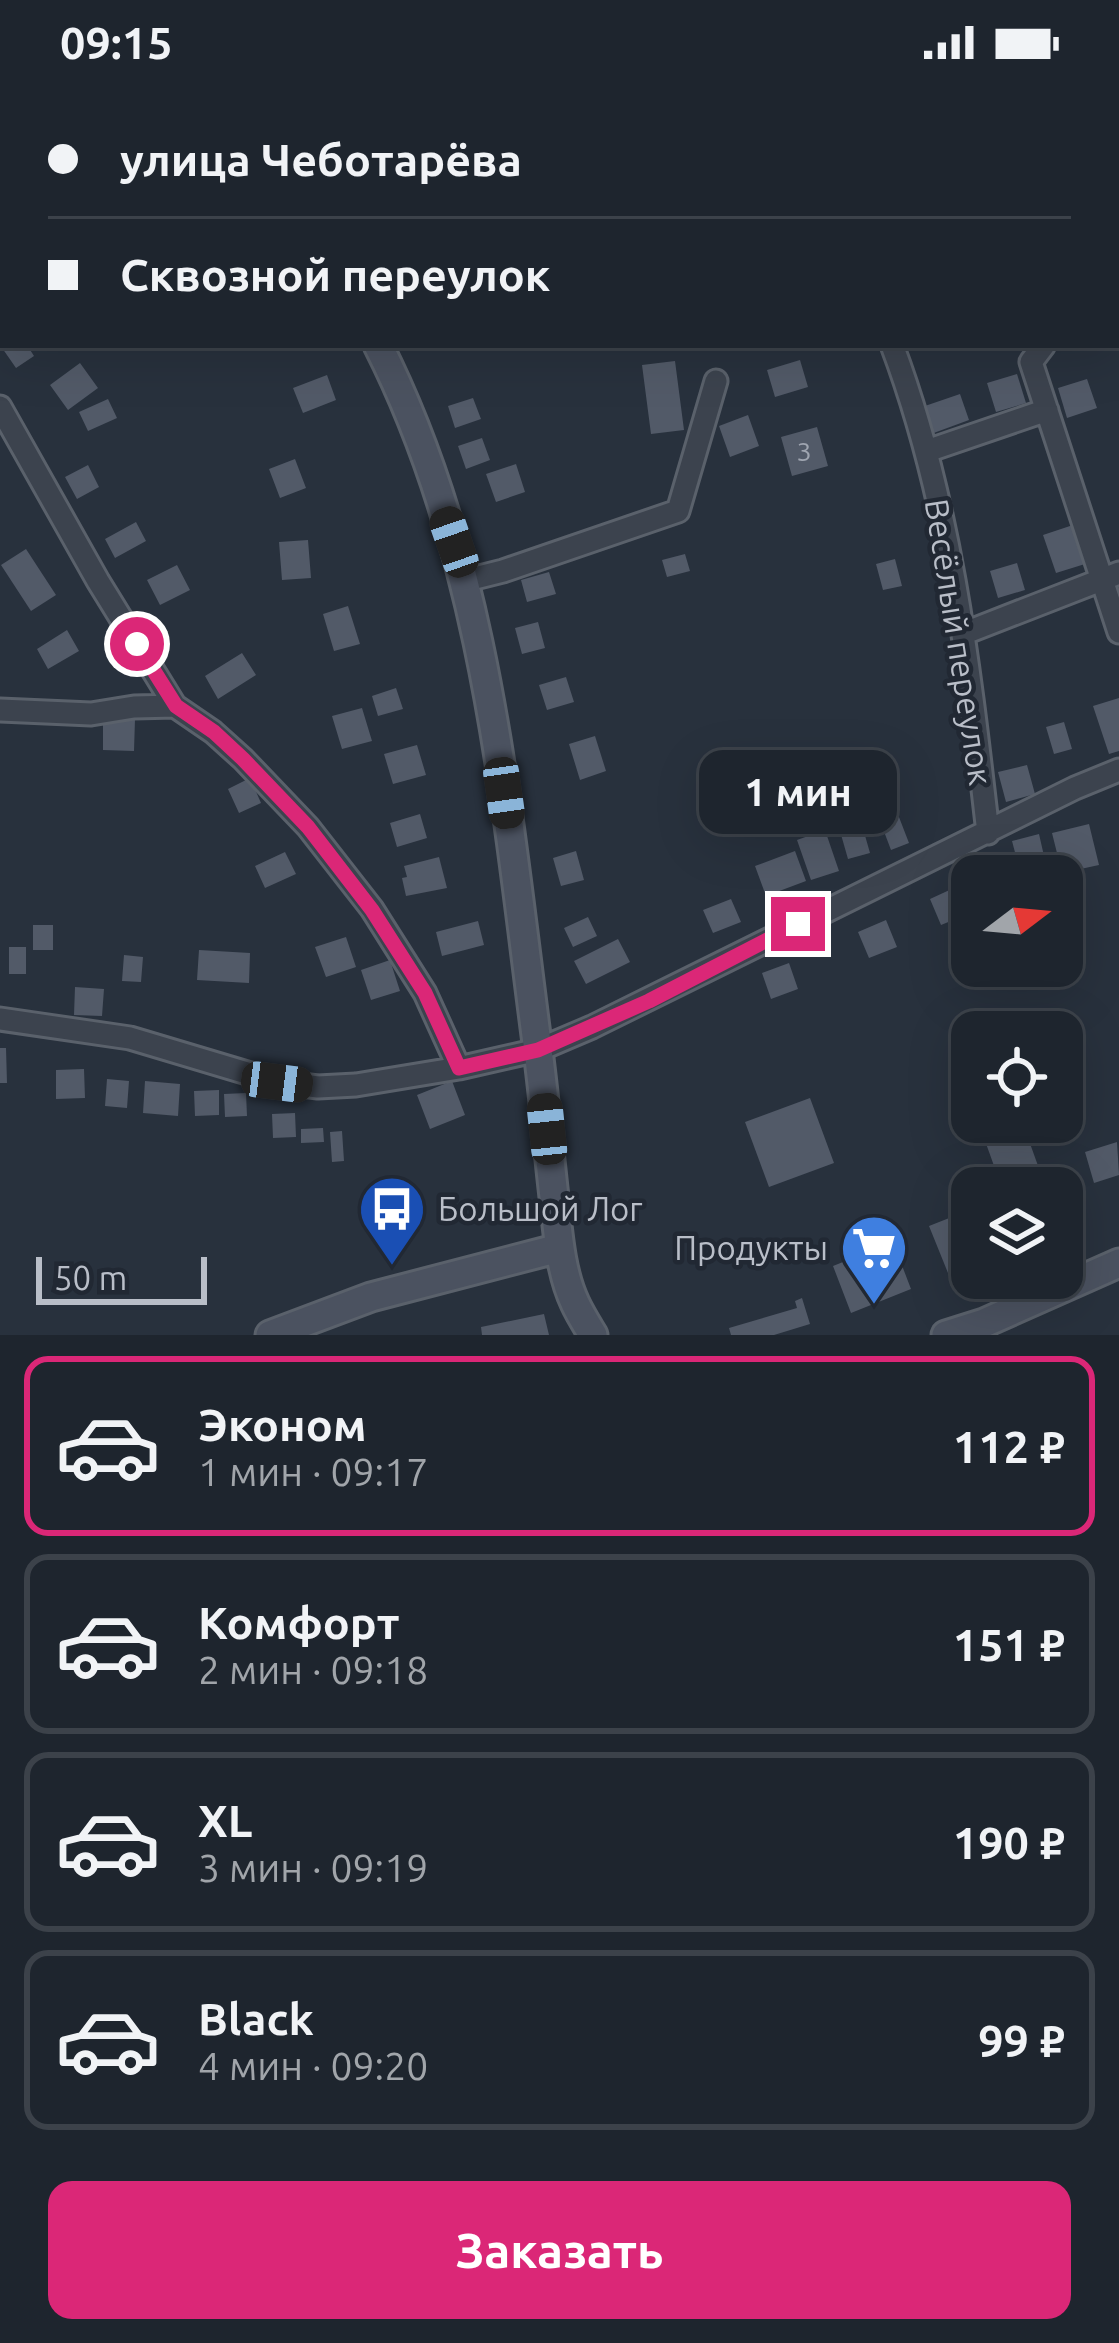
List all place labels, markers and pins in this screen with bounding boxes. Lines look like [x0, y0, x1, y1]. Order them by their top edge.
bus stop icon: Большой Лог [357, 1174, 427, 1268]
place label: Большой Лог [438, 1190, 643, 1227]
supermarket icon: Продукты [839, 1213, 909, 1307]
place label: Продукты [674, 1229, 828, 1266]

